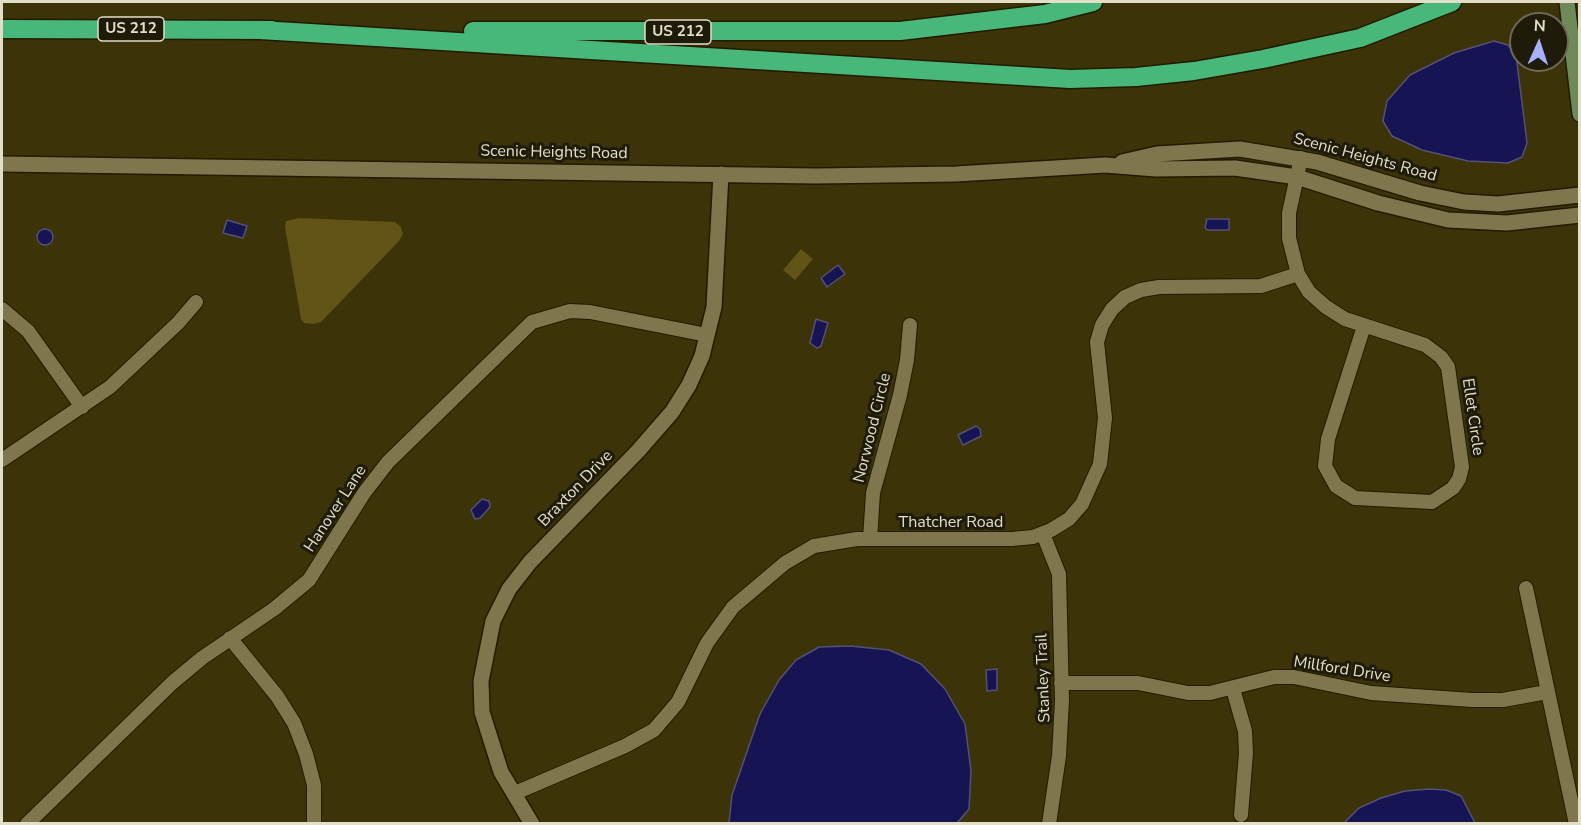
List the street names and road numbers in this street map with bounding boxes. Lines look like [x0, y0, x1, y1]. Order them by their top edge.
road number: US 212 [98, 17, 164, 41]
road number: US 212 [645, 20, 711, 44]
street label: Scenic Heights Road [1291, 130, 1439, 186]
street label: Scenic Heights Road [480, 142, 628, 164]
street label: Norwood Circle [850, 371, 896, 485]
street label: Ellet Circle [1457, 377, 1487, 457]
street label: Braxton Drive [535, 447, 617, 531]
street label: Hanover Lane [301, 462, 371, 556]
street label: Thatcher Road [899, 513, 1003, 533]
street label: Stanley Trail [1033, 633, 1055, 723]
street label: Millford Drive [1292, 653, 1392, 687]

